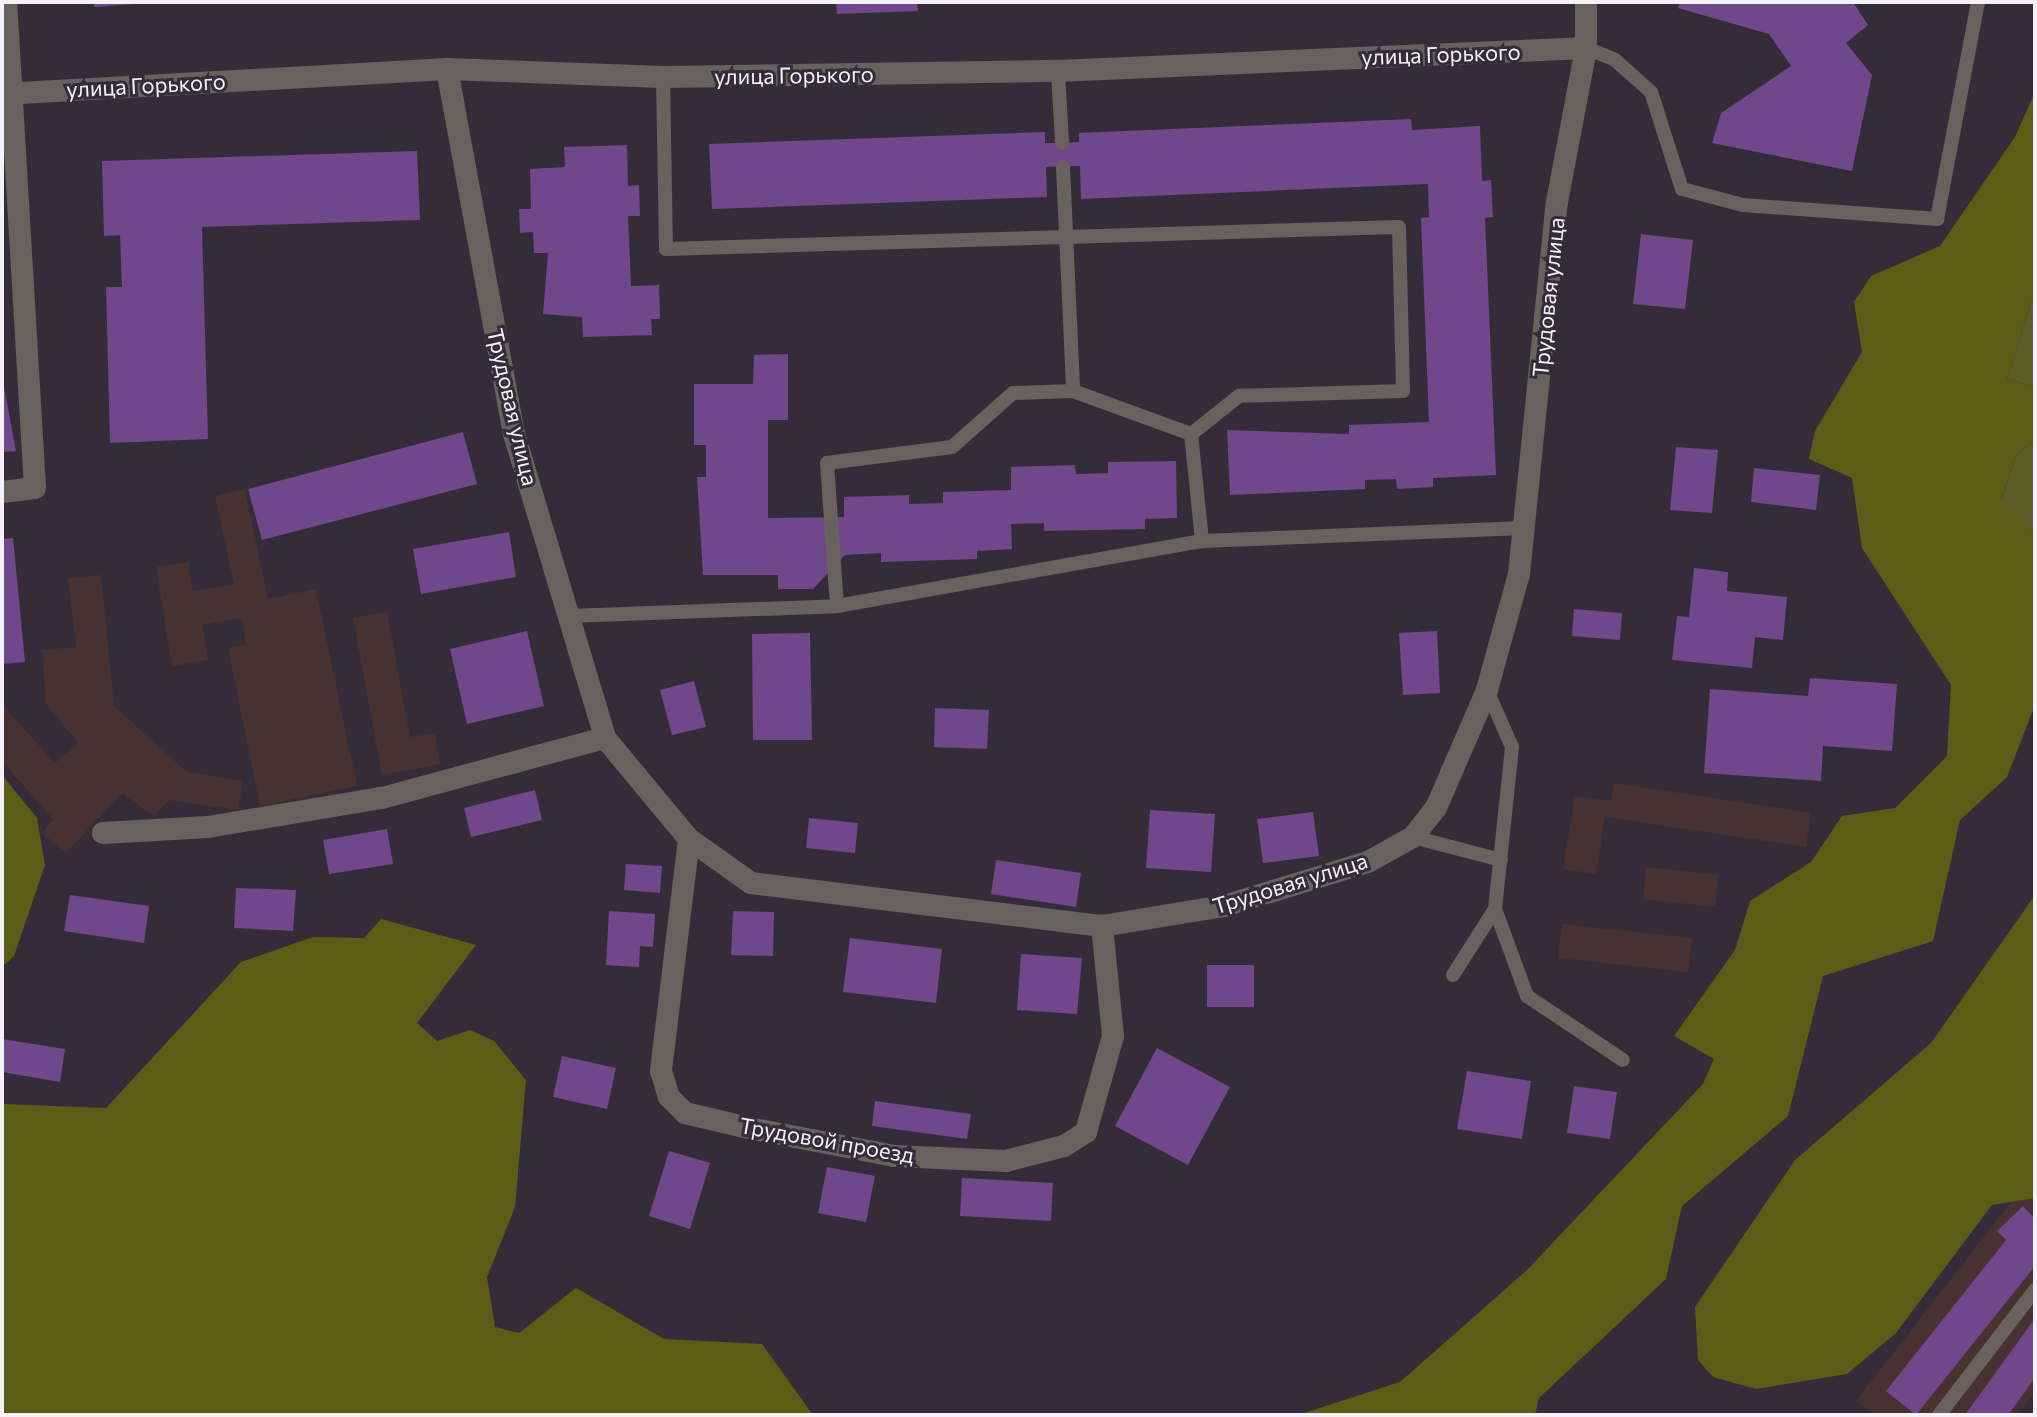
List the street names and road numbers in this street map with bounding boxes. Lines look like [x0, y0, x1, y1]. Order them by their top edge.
street label: улица Горького [1361, 38, 1521, 70]
street label: улица Горького [714, 60, 874, 90]
street label: улица Горького [66, 68, 226, 102]
street label: Трудовая улица [1526, 216, 1570, 378]
street label: Трудовая улица [482, 326, 544, 488]
street label: Трудовая улица [1209, 847, 1371, 919]
street label: Трудовой проезд [738, 1112, 916, 1168]

